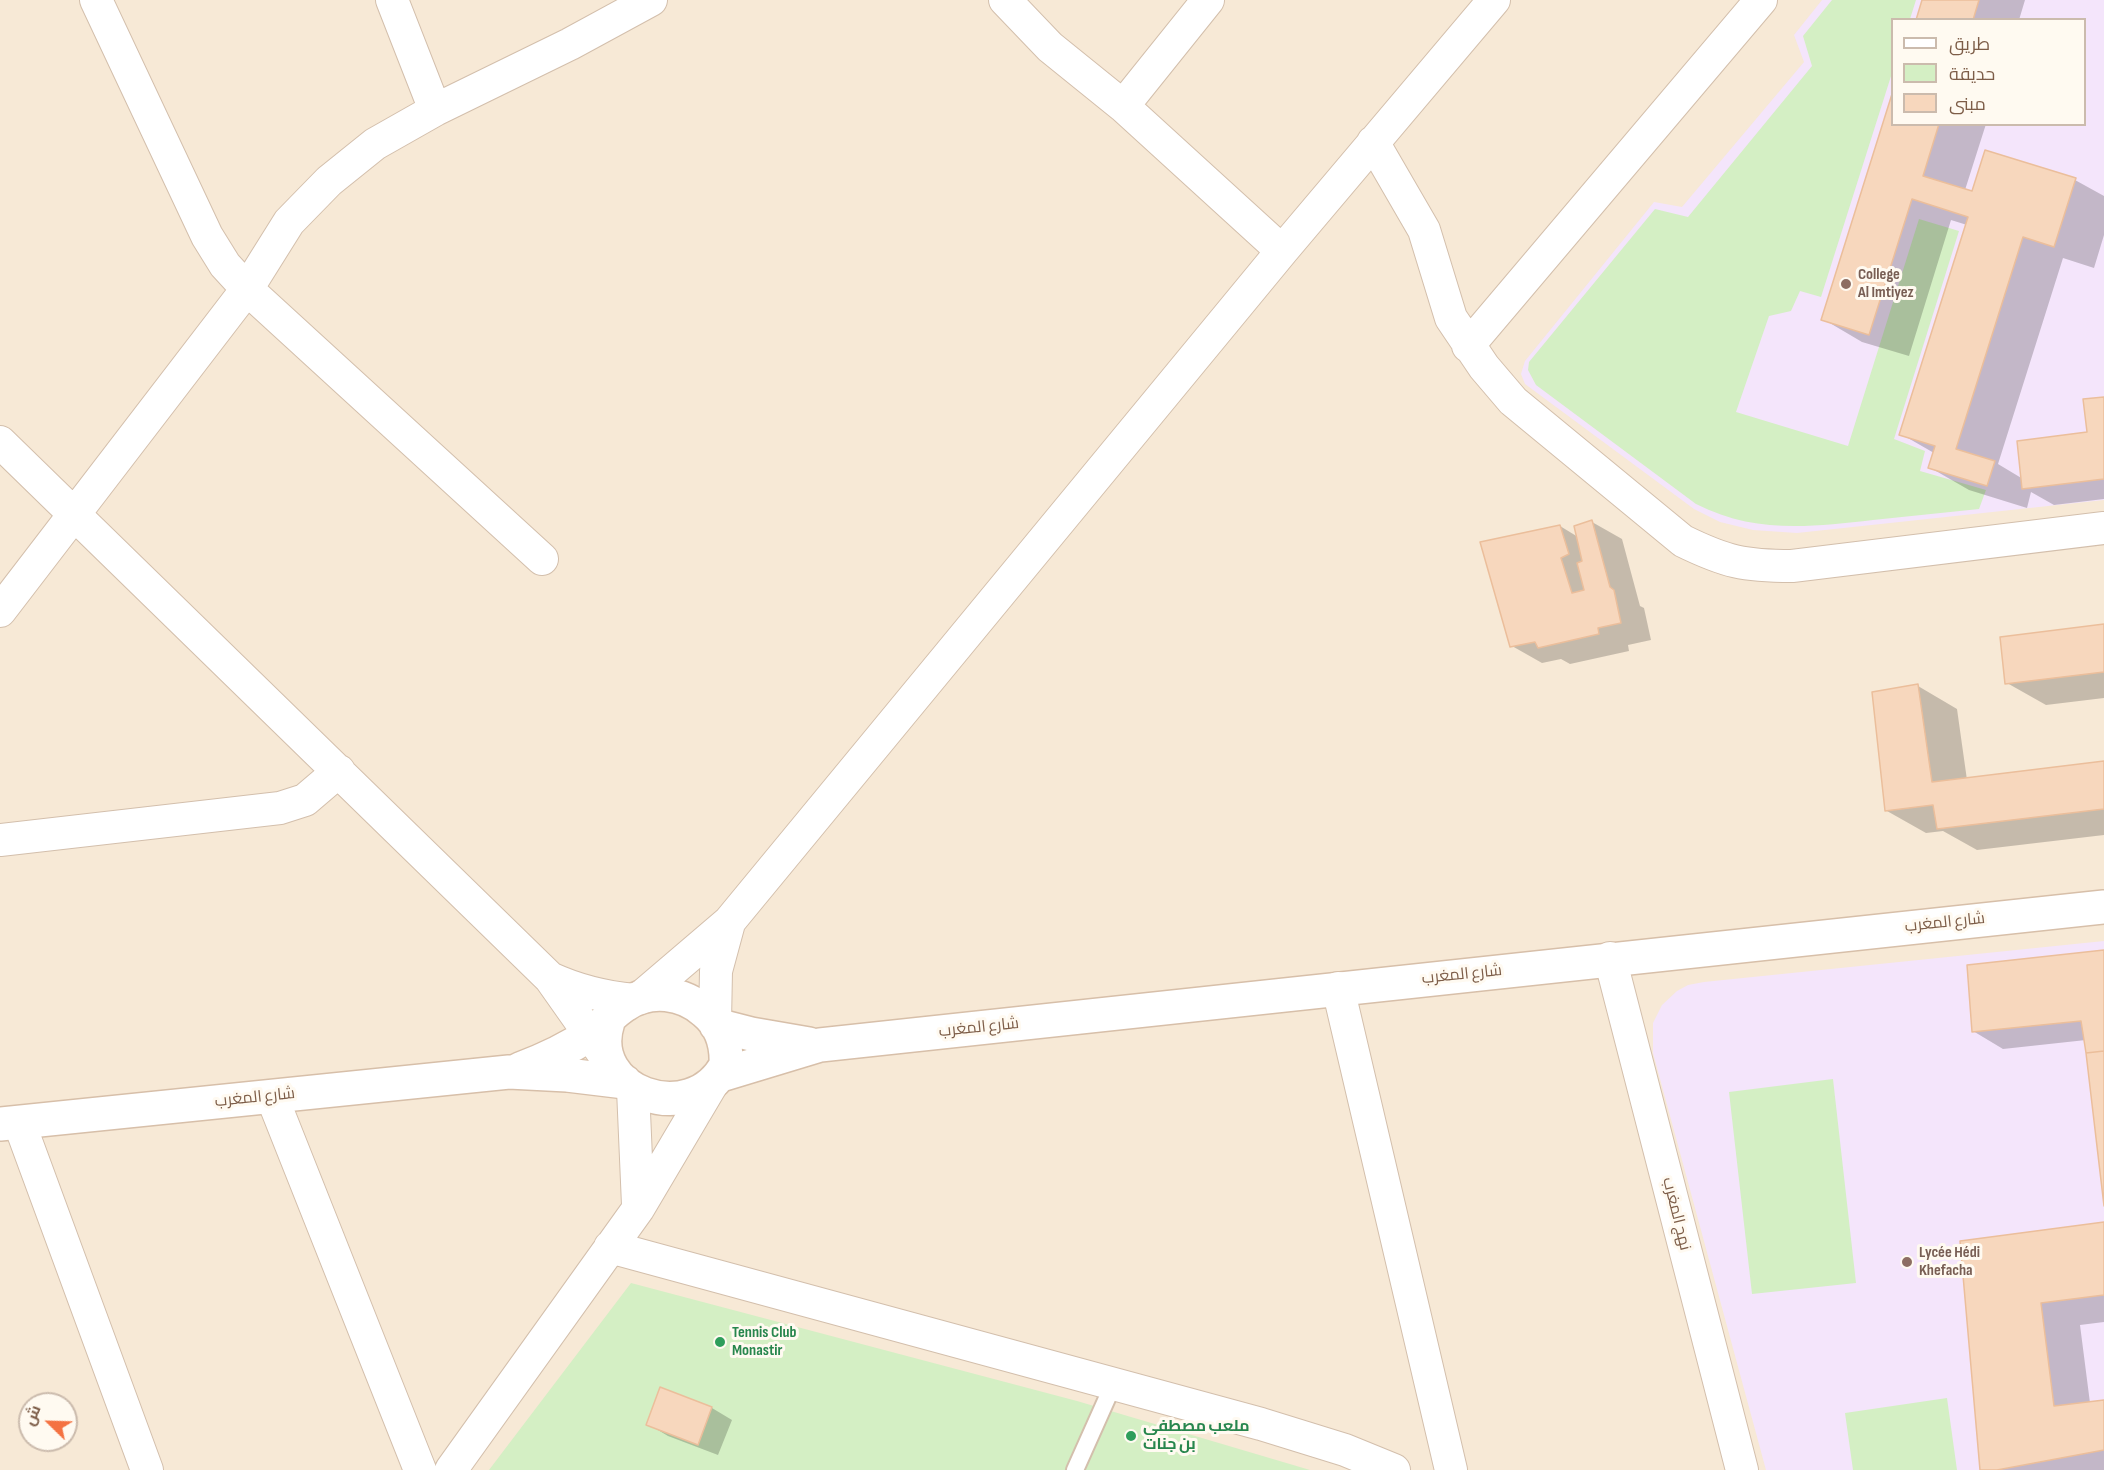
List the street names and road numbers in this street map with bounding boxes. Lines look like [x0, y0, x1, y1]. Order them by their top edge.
street label: شارع المغرب [1904, 909, 1986, 937]
street label: شارع المغرب [1421, 961, 1503, 989]
street label: شارع المغرب [938, 1014, 1020, 1042]
street label: شارع المغرب [214, 1084, 296, 1112]
street label: نهج المغرب [1658, 1176, 1694, 1252]

